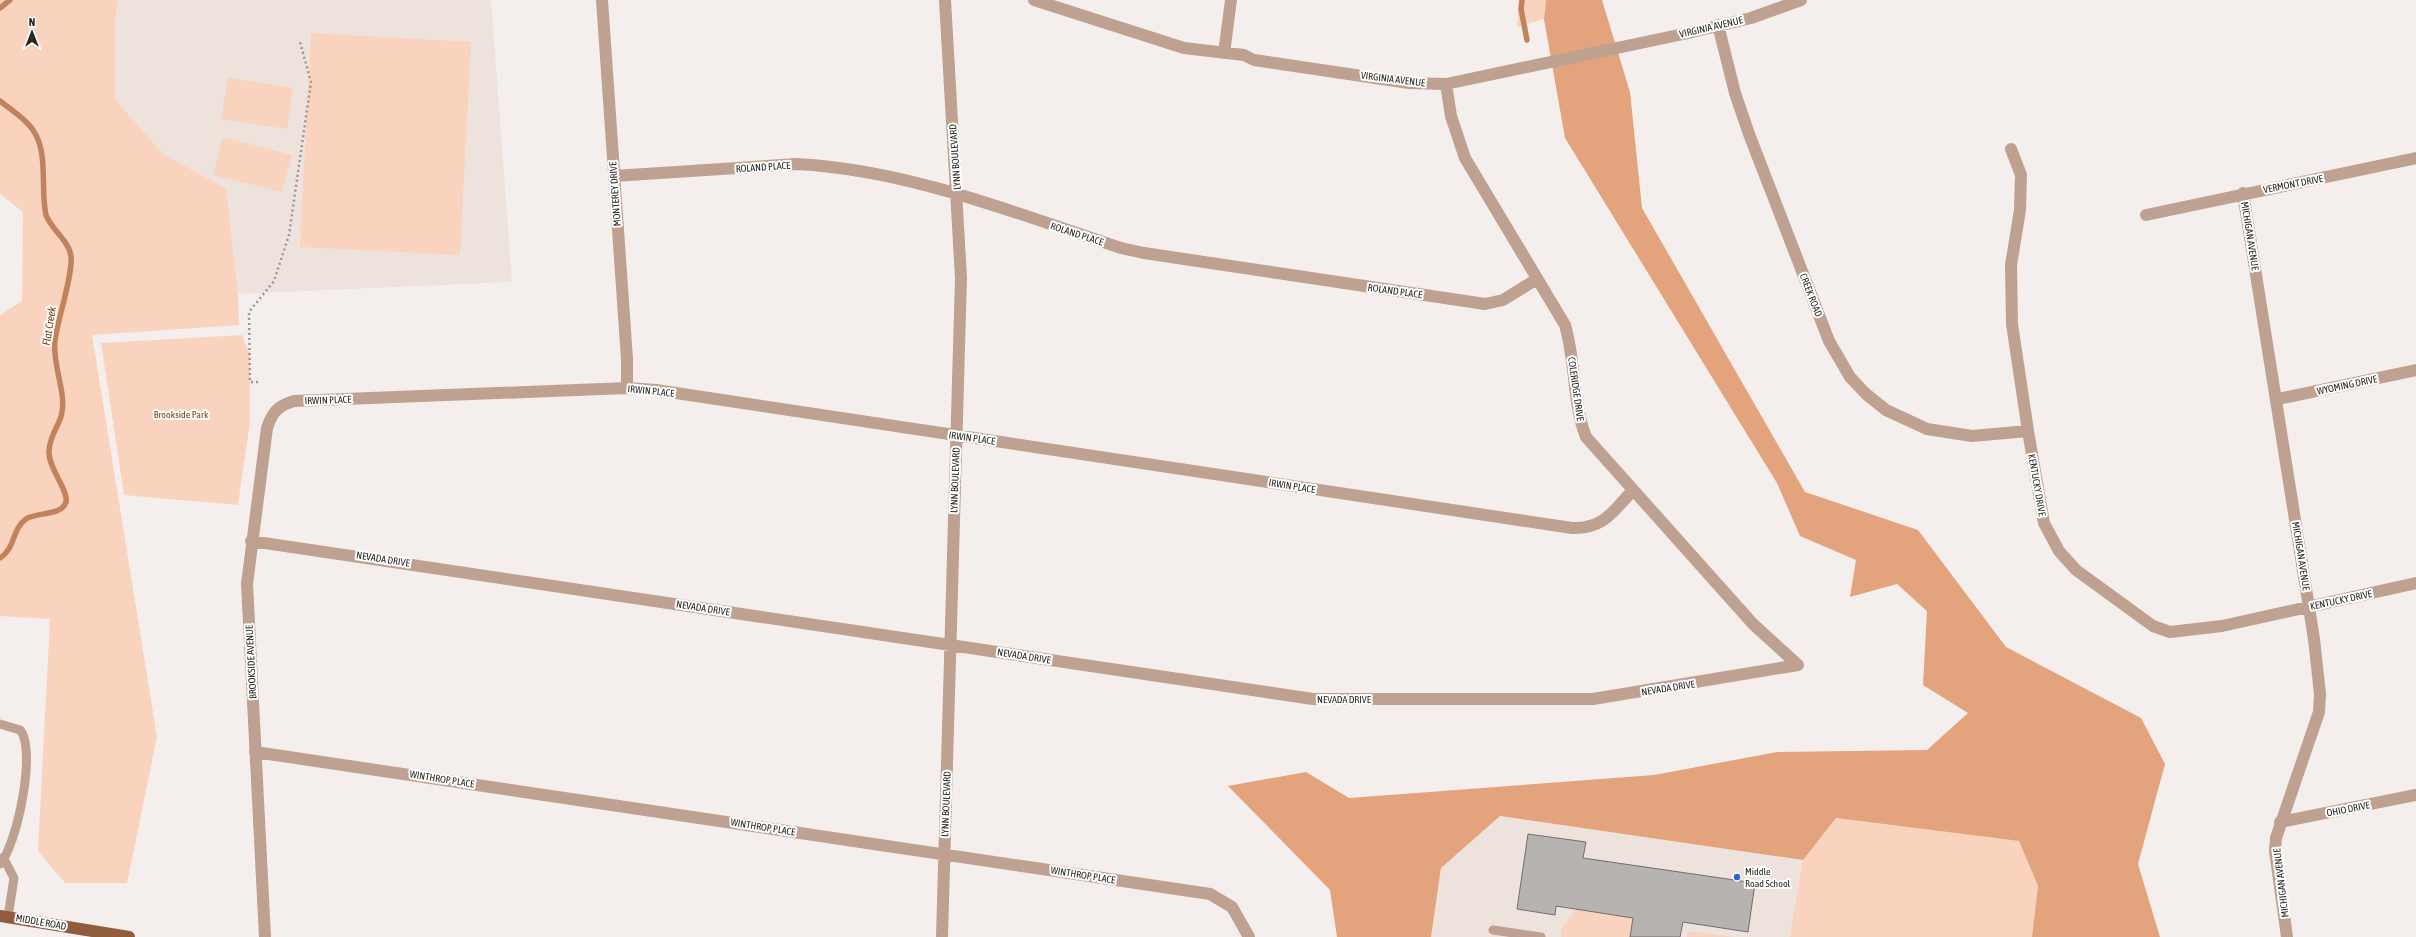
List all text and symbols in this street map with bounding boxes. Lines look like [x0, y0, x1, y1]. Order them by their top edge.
north arrow [12, 12, 52, 52]
street label: VIRGINIA AVENUE [1678, 14, 1745, 40]
text: N [29, 16, 35, 28]
street label: VIRGINIA AVENUE [1360, 70, 1427, 88]
street label: LYNN BOULEVARD [947, 124, 963, 190]
street label: ROLAND PLACE [735, 160, 791, 174]
street label: MONTEREY DRIVE [607, 161, 623, 227]
street label: VERMONT DRIVE [2262, 173, 2325, 195]
street label: MICHIGAN AVENUE [2239, 201, 2261, 272]
street label: ROLAND PLACE [1049, 220, 1105, 248]
street label: CREEK ROAD [1798, 272, 1824, 319]
street label: ROLAND PLACE [1367, 282, 1424, 300]
water label: Flat Creek [40, 305, 58, 346]
street label: COLERIDGE DRIVE [1566, 356, 1586, 423]
street label: WYOMING DRIVE [2316, 373, 2379, 397]
street label: IRWIN PLACE [627, 383, 676, 399]
street label: IRWIN PLACE [304, 394, 352, 406]
park label: Brookside Park [154, 409, 209, 420]
street label: IRWIN PLACE [948, 429, 997, 447]
street label: LYNN BOULEVARD [948, 447, 962, 513]
street label: KENTUCKY DRIVE [2026, 453, 2048, 518]
street label: IRWIN PLACE [1268, 477, 1317, 495]
street label: MICHIGAN AVENUE [2290, 521, 2312, 592]
street label: NEVADA DRIVE [355, 549, 411, 569]
street label: KENTUCKY DRIVE [2309, 588, 2374, 612]
street label: NEVADA DRIVE [675, 598, 731, 618]
street label: BROOKSIDE AVENUE [244, 624, 258, 699]
street label: NEVADA DRIVE [996, 646, 1052, 666]
street label: NEVADA DRIVE [1640, 678, 1696, 698]
street label: NEVADA DRIVE [1317, 694, 1372, 705]
street label: WINTHROP PLACE [409, 768, 476, 790]
street label: LYNN BOULEVARD [939, 771, 953, 837]
street label: OHIO DRIVE [2325, 799, 2371, 819]
street label: WINTHROP PLACE [730, 816, 797, 838]
street label: MICHIGAN AVENUE [2271, 847, 2291, 918]
street label: WINTHROP PLACE [1050, 864, 1117, 886]
place label: Middle Road School [1745, 866, 1791, 889]
marker: Middle Road School [1732, 872, 1742, 882]
street label: MIDDLE ROAD [15, 912, 68, 932]

